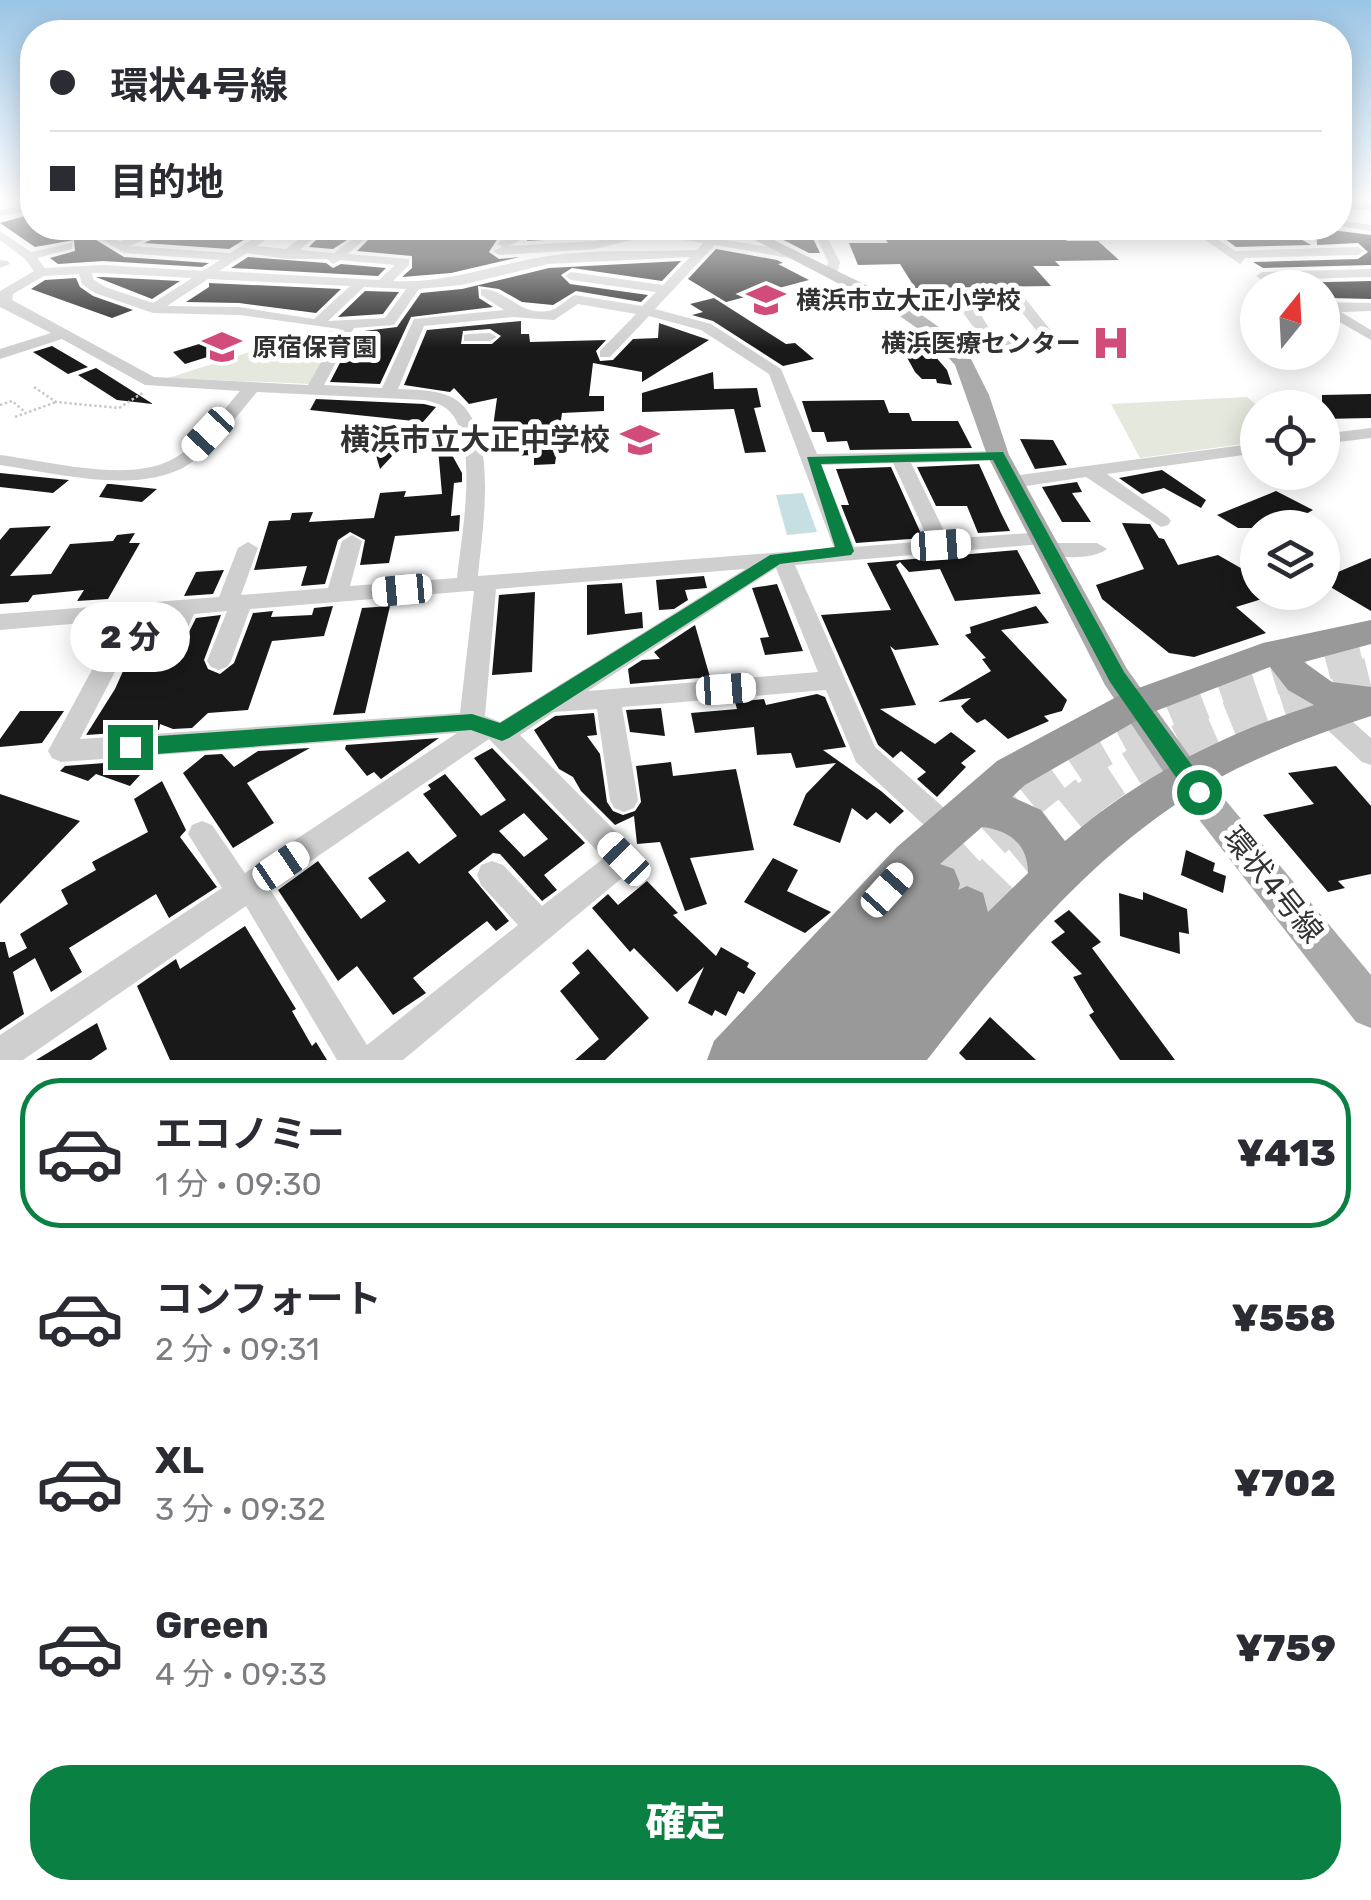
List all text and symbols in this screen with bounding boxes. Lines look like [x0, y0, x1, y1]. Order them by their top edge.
text: 環状4号線 [110, 63, 288, 109]
text: 目的地 [110, 159, 224, 205]
north arrow [1240, 270, 1340, 370]
map controls [1240, 270, 1340, 610]
school or university icon: 横浜市立大正小学校 [745, 279, 787, 321]
place label: 横浜市立大正小学校 [796, 286, 1021, 315]
hospital icon: 横浜医療センター [1090, 322, 1132, 364]
school or university icon: 原宿保育園 [201, 326, 243, 368]
place label: 横浜医療センター [881, 329, 1081, 358]
place label: 原宿保育園 [252, 333, 377, 362]
button: locate [1240, 390, 1340, 490]
car [177, 402, 239, 466]
school or university icon: 横浜市立大正中学校 [619, 419, 661, 461]
place label: 横浜市立大正中学校 [340, 422, 610, 458]
button: layers [1240, 510, 1340, 610]
car [910, 528, 972, 562]
car [371, 572, 433, 608]
callout: 2 分 [70, 602, 190, 672]
text: 2 分 [100, 618, 160, 656]
car [695, 672, 757, 706]
route end [108, 725, 153, 770]
route start [1177, 770, 1222, 815]
street label: 環状4号線 [1215, 820, 1331, 950]
car [592, 827, 656, 891]
car [248, 837, 314, 895]
car [856, 858, 918, 922]
icon: car [35, 1108, 125, 1198]
text: エコノミー [155, 1111, 345, 1157]
text: ¥413 [1237, 1130, 1336, 1176]
text: 1 分 · 09:30 [155, 1165, 322, 1203]
icon: car [35, 1273, 125, 1363]
text: コンフォート [155, 1276, 382, 1322]
text: ¥558 [1232, 1295, 1336, 1341]
text: 2 分 · 09:31 [155, 1330, 320, 1368]
text: XL [155, 1437, 204, 1483]
icon: car [35, 1438, 125, 1528]
text: ¥702 [1234, 1460, 1336, 1506]
text: 3 分 · 09:32 [155, 1490, 326, 1528]
text: Green [155, 1602, 269, 1648]
icon: car [35, 1603, 125, 1693]
text: ¥759 [1235, 1625, 1336, 1671]
text: 4 分 · 09:33 [155, 1655, 327, 1693]
button: 確定 [30, 1765, 1341, 1880]

